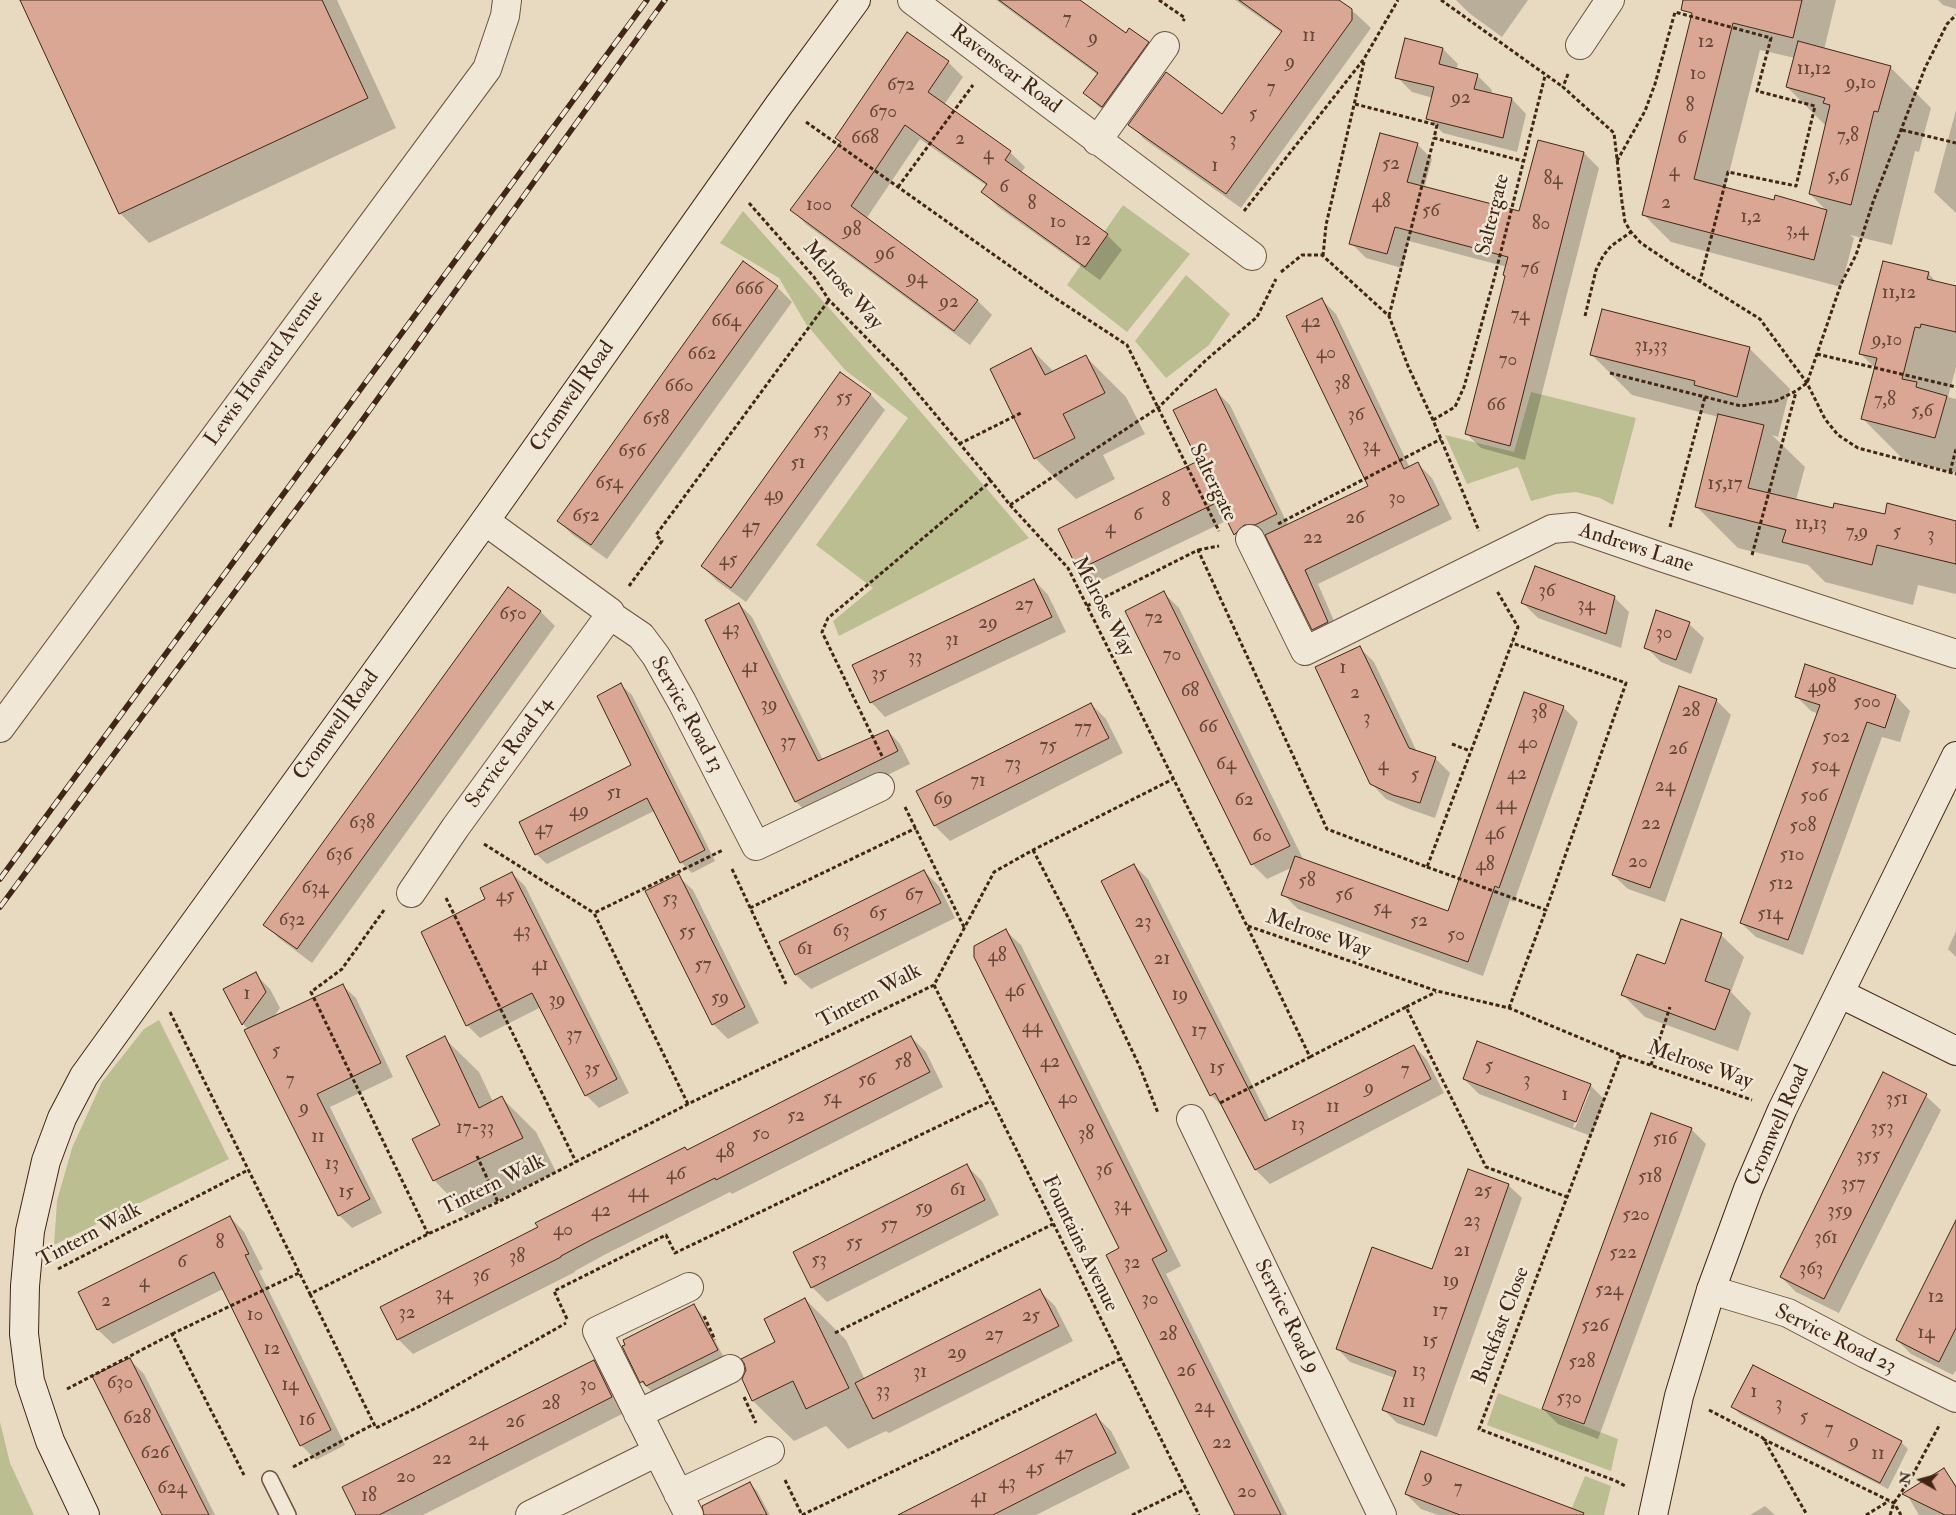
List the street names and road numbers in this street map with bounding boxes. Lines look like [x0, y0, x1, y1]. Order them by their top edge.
street label: Ravenscar Road [945, 20, 1065, 120]
street label: Saltergate [1472, 171, 1516, 259]
street label: Melrose Way [797, 236, 887, 336]
street label: Lewis Howard Avenue [200, 286, 330, 452]
street label: Cromwell Road [525, 337, 621, 457]
street label: Saltergate [1182, 440, 1242, 526]
street label: Andrews Lane [1576, 519, 1696, 579]
street label: Melrose Way [1065, 553, 1139, 661]
street label: Service Road 13 [644, 653, 728, 777]
street label: Cromwell Road [289, 666, 385, 786]
street label: Service Road 14 [461, 692, 559, 814]
street label: Melrose Way [1262, 905, 1374, 965]
street label: Tintern Walk [814, 959, 926, 1035]
street label: Melrose Way [1644, 1036, 1756, 1096]
street label: Cromwell Road [1740, 1062, 1816, 1190]
street label: Tintern Walk [436, 1150, 550, 1222]
street label: Fountains Avenue [1035, 1172, 1123, 1316]
street label: Tintern Walk [34, 1198, 146, 1274]
street label: Service Road 9 [1248, 1256, 1324, 1378]
street label: Buckfast Close [1468, 1264, 1536, 1388]
street label: Service Road 23 [1770, 1300, 1900, 1380]

